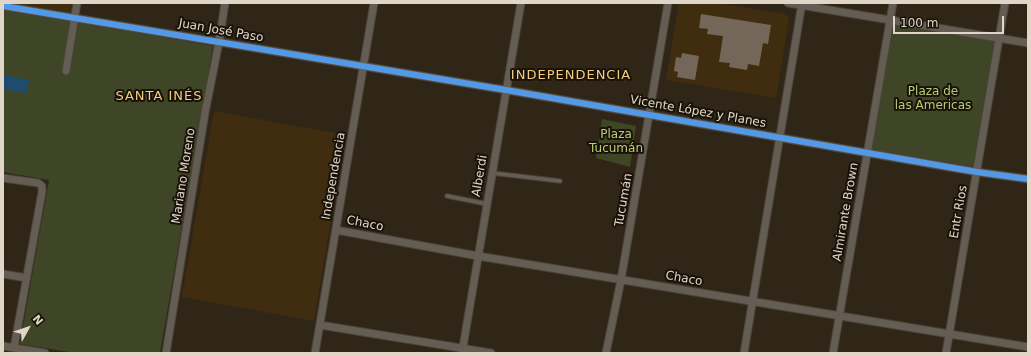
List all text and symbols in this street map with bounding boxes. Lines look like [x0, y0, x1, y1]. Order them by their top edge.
scale bar [895, 8, 1006, 34]
street label: Juan José Paso [177, 16, 265, 46]
text: 100 m [900, 16, 938, 30]
district label: INDEPENDENCIA [511, 68, 631, 84]
park label: Plaza de las Americas [895, 85, 971, 113]
district label: SANTA INÉS [115, 89, 203, 105]
street label: Vicente López y Planes [629, 93, 767, 131]
street label: Mariano Moreno [169, 127, 199, 225]
park label: Plaza Tucumán [589, 128, 643, 156]
street label: Independencia [319, 131, 349, 221]
street label: Alberdi [469, 154, 491, 198]
street label: Almirante Brown [830, 161, 862, 263]
street label: Tucumán [612, 172, 636, 228]
street label: Entr Rios [947, 184, 971, 240]
street label: Chaco [345, 213, 385, 235]
street label: Chaco [664, 269, 704, 289]
north arrow [8, 308, 48, 348]
text: N [30, 312, 46, 328]

